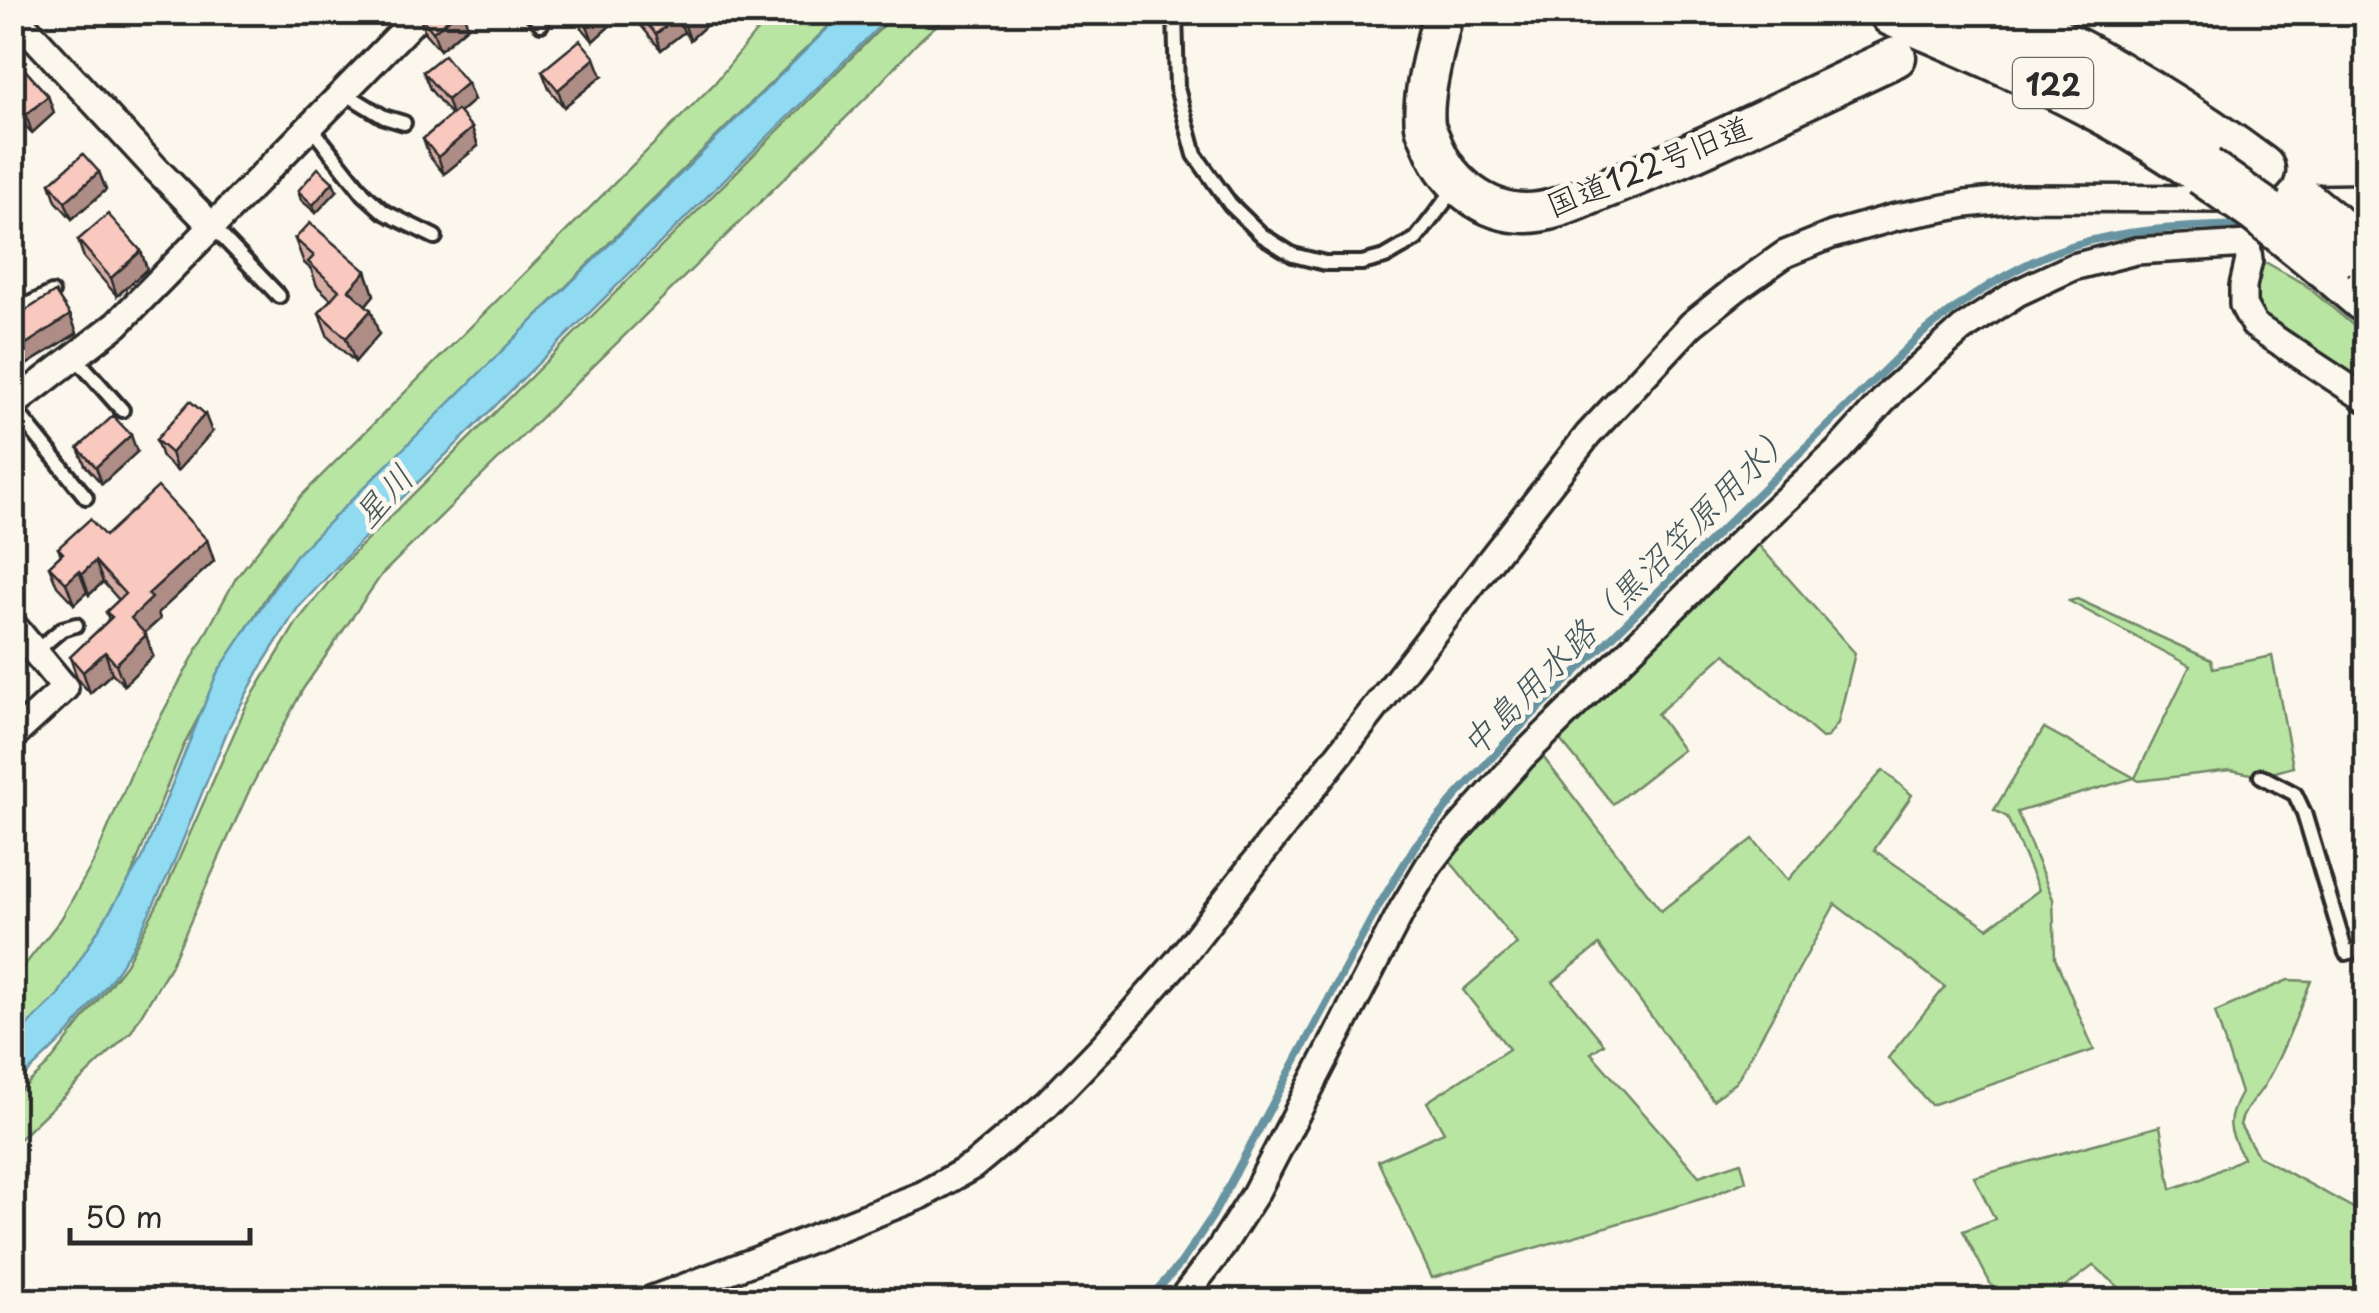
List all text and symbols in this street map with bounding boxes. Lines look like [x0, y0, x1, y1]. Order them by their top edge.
road number: 122 [2013, 58, 2093, 108]
street label: 国道122号旧道 [1538, 102, 1758, 228]
water label: 中島用水路（黒沼笠原用水） [1446, 408, 1806, 768]
water label: 星川 [339, 451, 425, 539]
scale bar [70, 1183, 250, 1245]
text: 50 m [85, 1193, 163, 1238]

